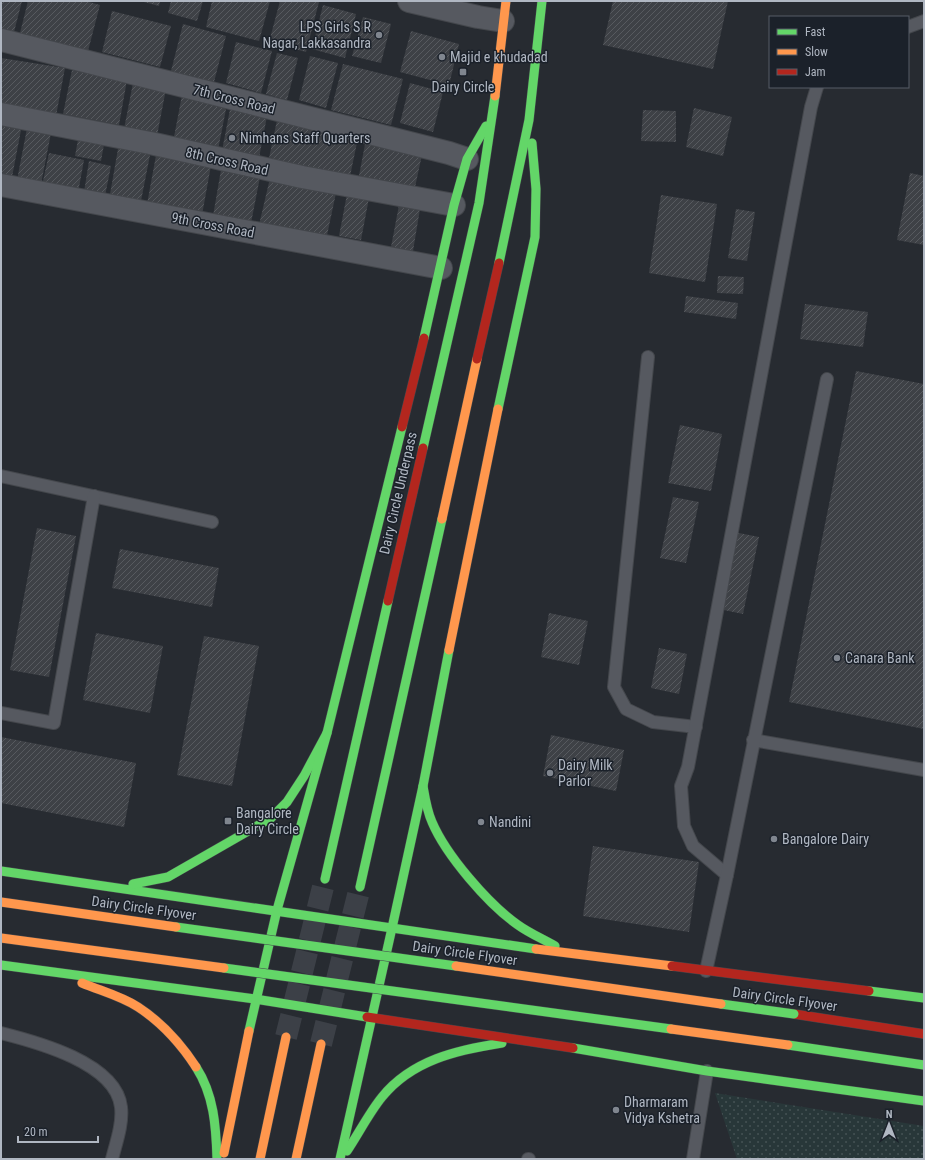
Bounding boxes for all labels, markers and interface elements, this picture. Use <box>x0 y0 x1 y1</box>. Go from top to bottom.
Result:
legend <box>769 16 909 88</box>
place label: LPS Girls S R Nagar, Lakkasandra <box>262 19 372 51</box>
text: Fast <box>805 25 826 39</box>
marker: LPS Girls S R Nagar, Lakkasandra <box>374 30 384 40</box>
text: Slow <box>805 45 828 59</box>
place label: Majid e khudadad <box>450 49 548 65</box>
marker: Majid e khudadad <box>437 52 447 62</box>
text: Jam <box>805 65 826 79</box>
marker: Dairy Circle <box>458 67 468 77</box>
place label: Dairy Circle <box>432 79 495 95</box>
street label: 7th Cross Road <box>191 81 277 117</box>
place label: Nimhans Staff Quarters <box>240 130 370 146</box>
marker: Nimhans Staff Quarters <box>227 133 237 143</box>
street label: 8th Cross Road <box>184 144 270 178</box>
street label: 9th Cross Road <box>170 209 256 241</box>
street label: Dairy Circle Underpass <box>376 430 420 556</box>
place label: Canara Bank <box>845 650 915 666</box>
marker: Canara Bank <box>832 653 842 663</box>
place label: Dairy Milk Parlor <box>558 757 613 789</box>
marker: Dairy Milk Parlor <box>545 768 555 778</box>
place label: Bangalore Dairy Circle <box>236 805 299 837</box>
place label: Nandini <box>489 814 531 830</box>
marker: Bangalore Dairy Circle <box>223 816 233 826</box>
marker: Nandini <box>476 817 486 827</box>
place label: Bangalore Dairy <box>782 831 869 847</box>
marker: Bangalore Dairy <box>769 834 779 844</box>
street label: Dairy Circle Flyover <box>91 893 197 923</box>
street label: Dairy Circle Flyover <box>412 938 518 968</box>
street label: Dairy Circle Flyover <box>732 984 838 1014</box>
place label: Dharmaram Vidya Kshetra <box>624 1094 700 1126</box>
north arrow <box>869 1104 909 1144</box>
marker: Dharmaram Vidya Kshetra <box>611 1105 621 1115</box>
text: N <box>886 1108 893 1121</box>
scale bar <box>18 1118 98 1144</box>
text: 20 m <box>24 1125 48 1139</box>

